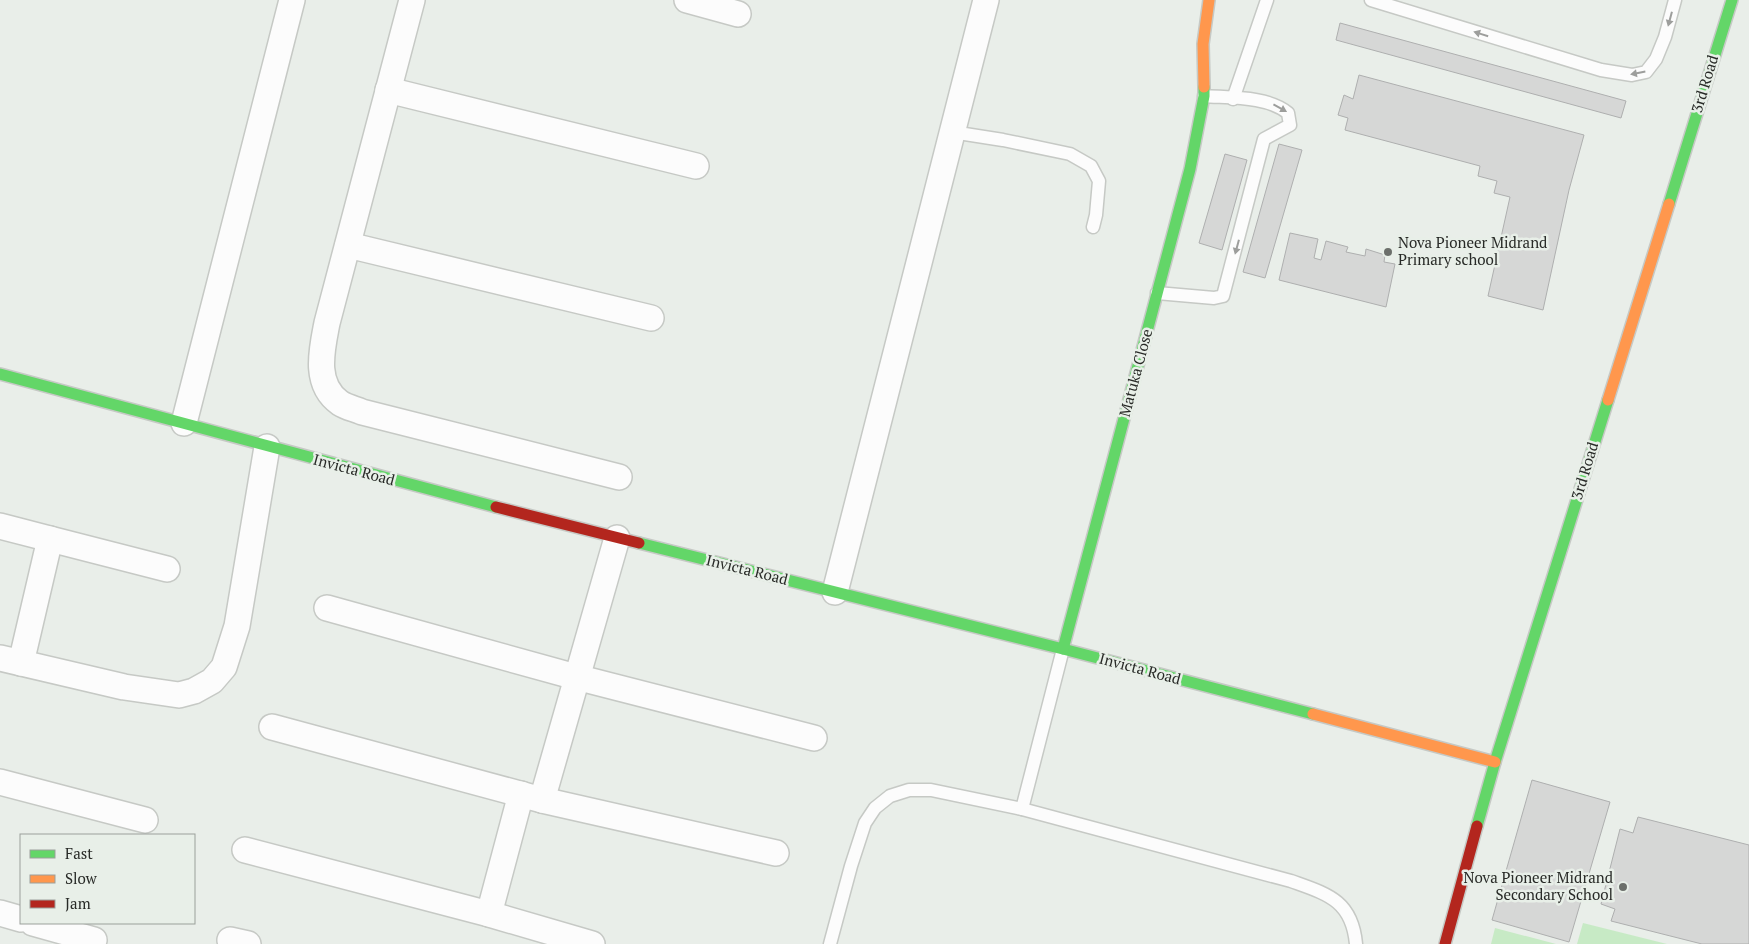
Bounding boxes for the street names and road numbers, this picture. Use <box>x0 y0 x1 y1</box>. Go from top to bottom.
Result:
street label: 3rd Road <box>1686 52 1722 115</box>
street label: Matuka Close <box>1114 327 1156 419</box>
street label: 3rd Road <box>1566 439 1602 502</box>
street label: Invicta Road <box>311 449 397 490</box>
street label: Invicta Road <box>704 549 790 589</box>
street label: Invicta Road <box>1097 648 1183 689</box>

